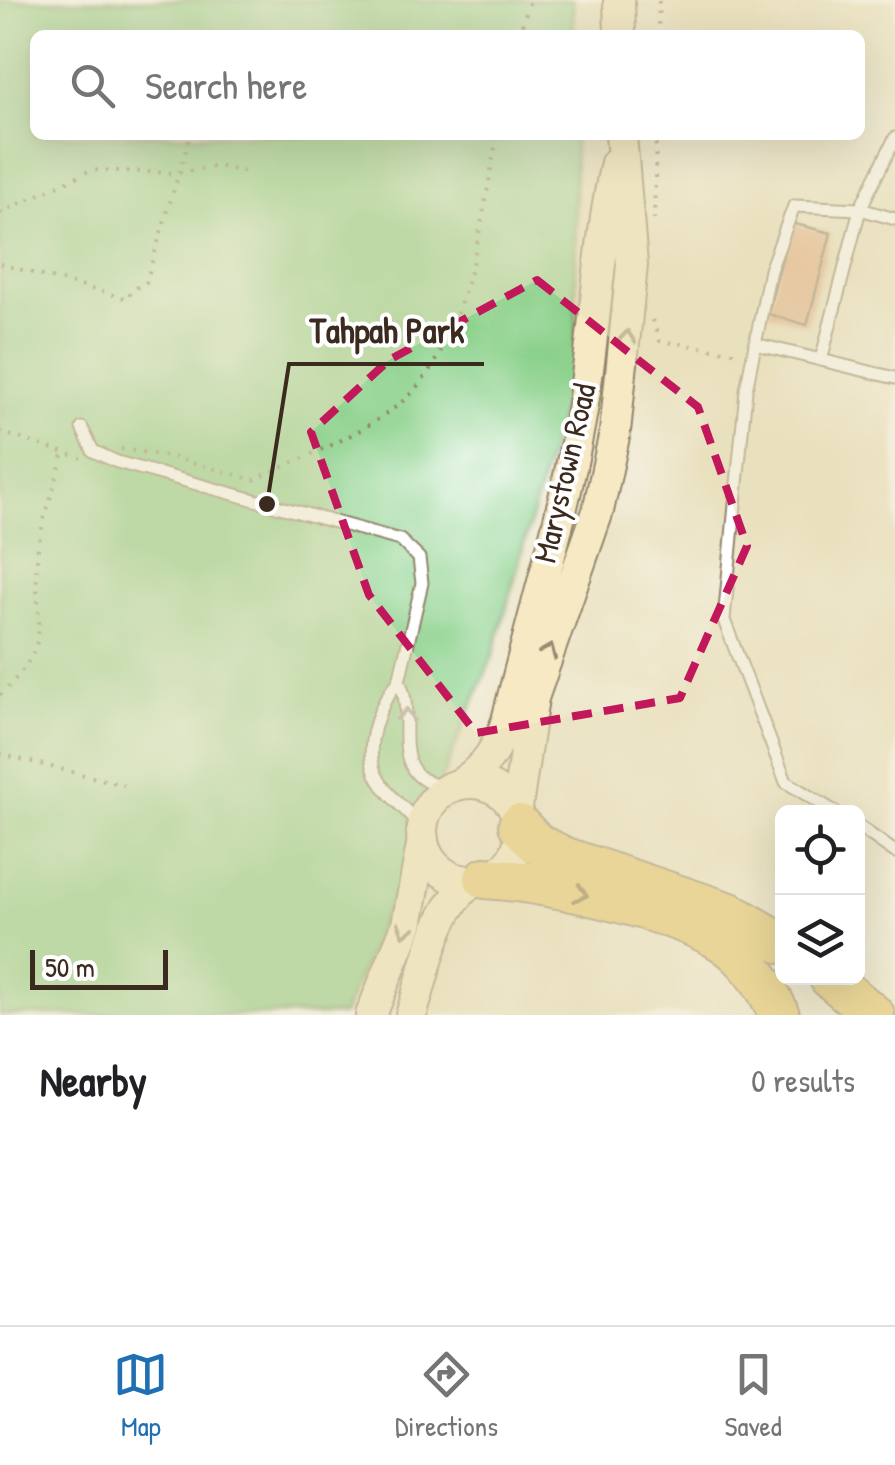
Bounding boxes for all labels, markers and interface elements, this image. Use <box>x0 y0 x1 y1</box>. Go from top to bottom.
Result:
search box <box>30 30 865 140</box>
icon: search <box>65 58 120 113</box>
text: Search here <box>145 59 307 111</box>
callout: Tahpah Park <box>289 299 484 364</box>
text: Tahpah Park <box>309 307 465 355</box>
one-way arrow <box>615 329 637 345</box>
street label: Marystown Road <box>522 379 606 567</box>
one-way arrow <box>537 643 557 661</box>
one-way arrow <box>395 707 416 723</box>
map controls <box>775 805 865 985</box>
button: locate <box>775 805 865 895</box>
one-way arrow <box>572 882 589 903</box>
button: layers <box>775 895 865 985</box>
one-way arrow <box>396 921 416 938</box>
scale bar <box>30 945 168 990</box>
text: 50 m <box>45 948 95 986</box>
text: Nearby <box>40 1052 147 1109</box>
text: 0 results <box>751 1059 855 1102</box>
tab: Map <box>113 1347 168 1445</box>
tab: Directions <box>395 1347 498 1445</box>
tab: Saved <box>725 1347 782 1445</box>

